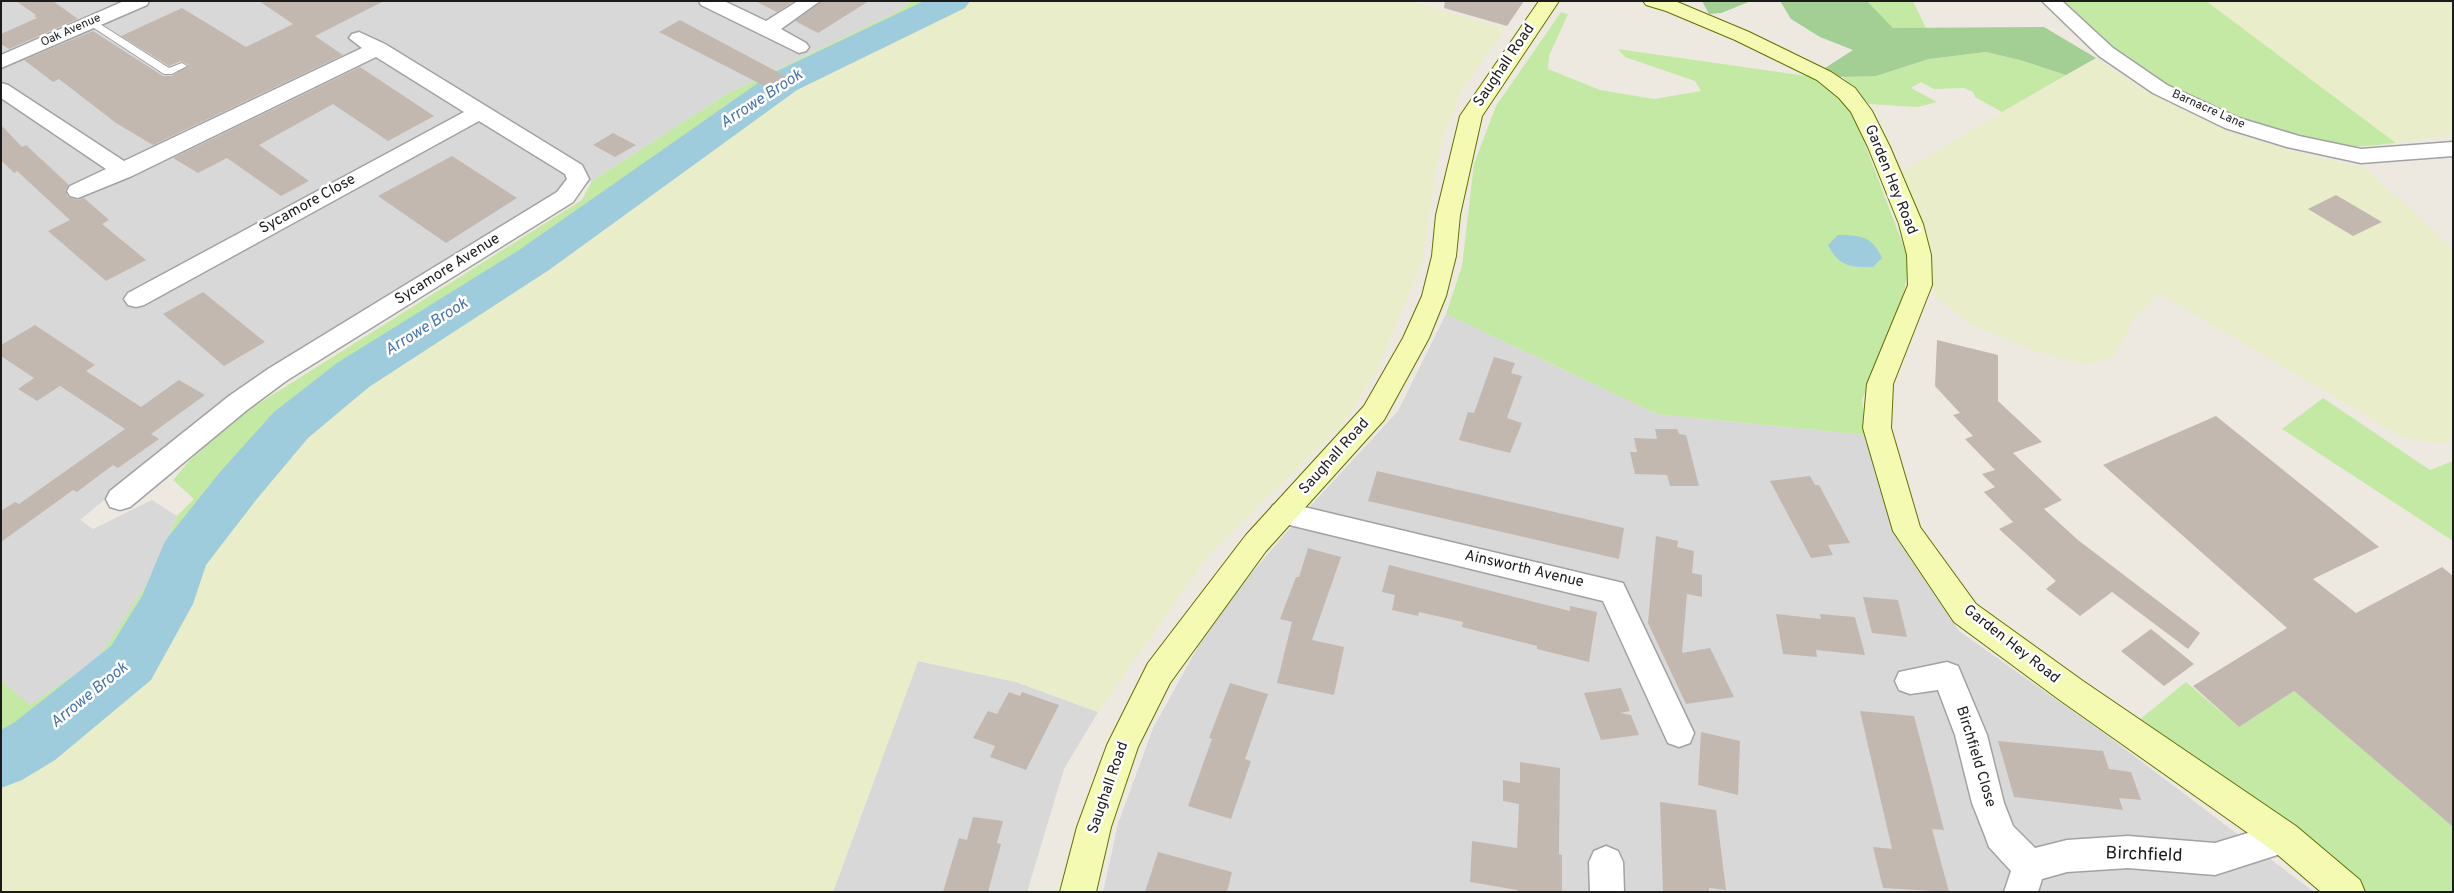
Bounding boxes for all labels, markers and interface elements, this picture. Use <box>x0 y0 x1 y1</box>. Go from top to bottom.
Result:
street label: Oak Avenue <box>39 11 103 51</box>
street label: Saughall Road <box>1471 21 1539 111</box>
water label: Arrowe Brook <box>717 66 807 134</box>
street label: Barnacre Lane <box>2169 87 2247 133</box>
street label: Garden Hey Road <box>1860 122 1920 238</box>
street label: Sycamore Close <box>257 171 359 239</box>
street label: Sycamore Avenue <box>392 230 504 310</box>
water label: Arrowe Brook <box>382 295 472 361</box>
street label: Saughall Road <box>1296 415 1374 499</box>
street label: Ainsworth Avenue <box>1463 548 1585 592</box>
street label: Garden Hey Road <box>1959 602 2063 688</box>
water label: Arrowe Brook <box>47 659 133 733</box>
street label: Birchfield Close <box>1951 704 1999 810</box>
street label: Saughall Road <box>1085 740 1133 836</box>
street label: Birchfield <box>2105 844 2183 868</box>

